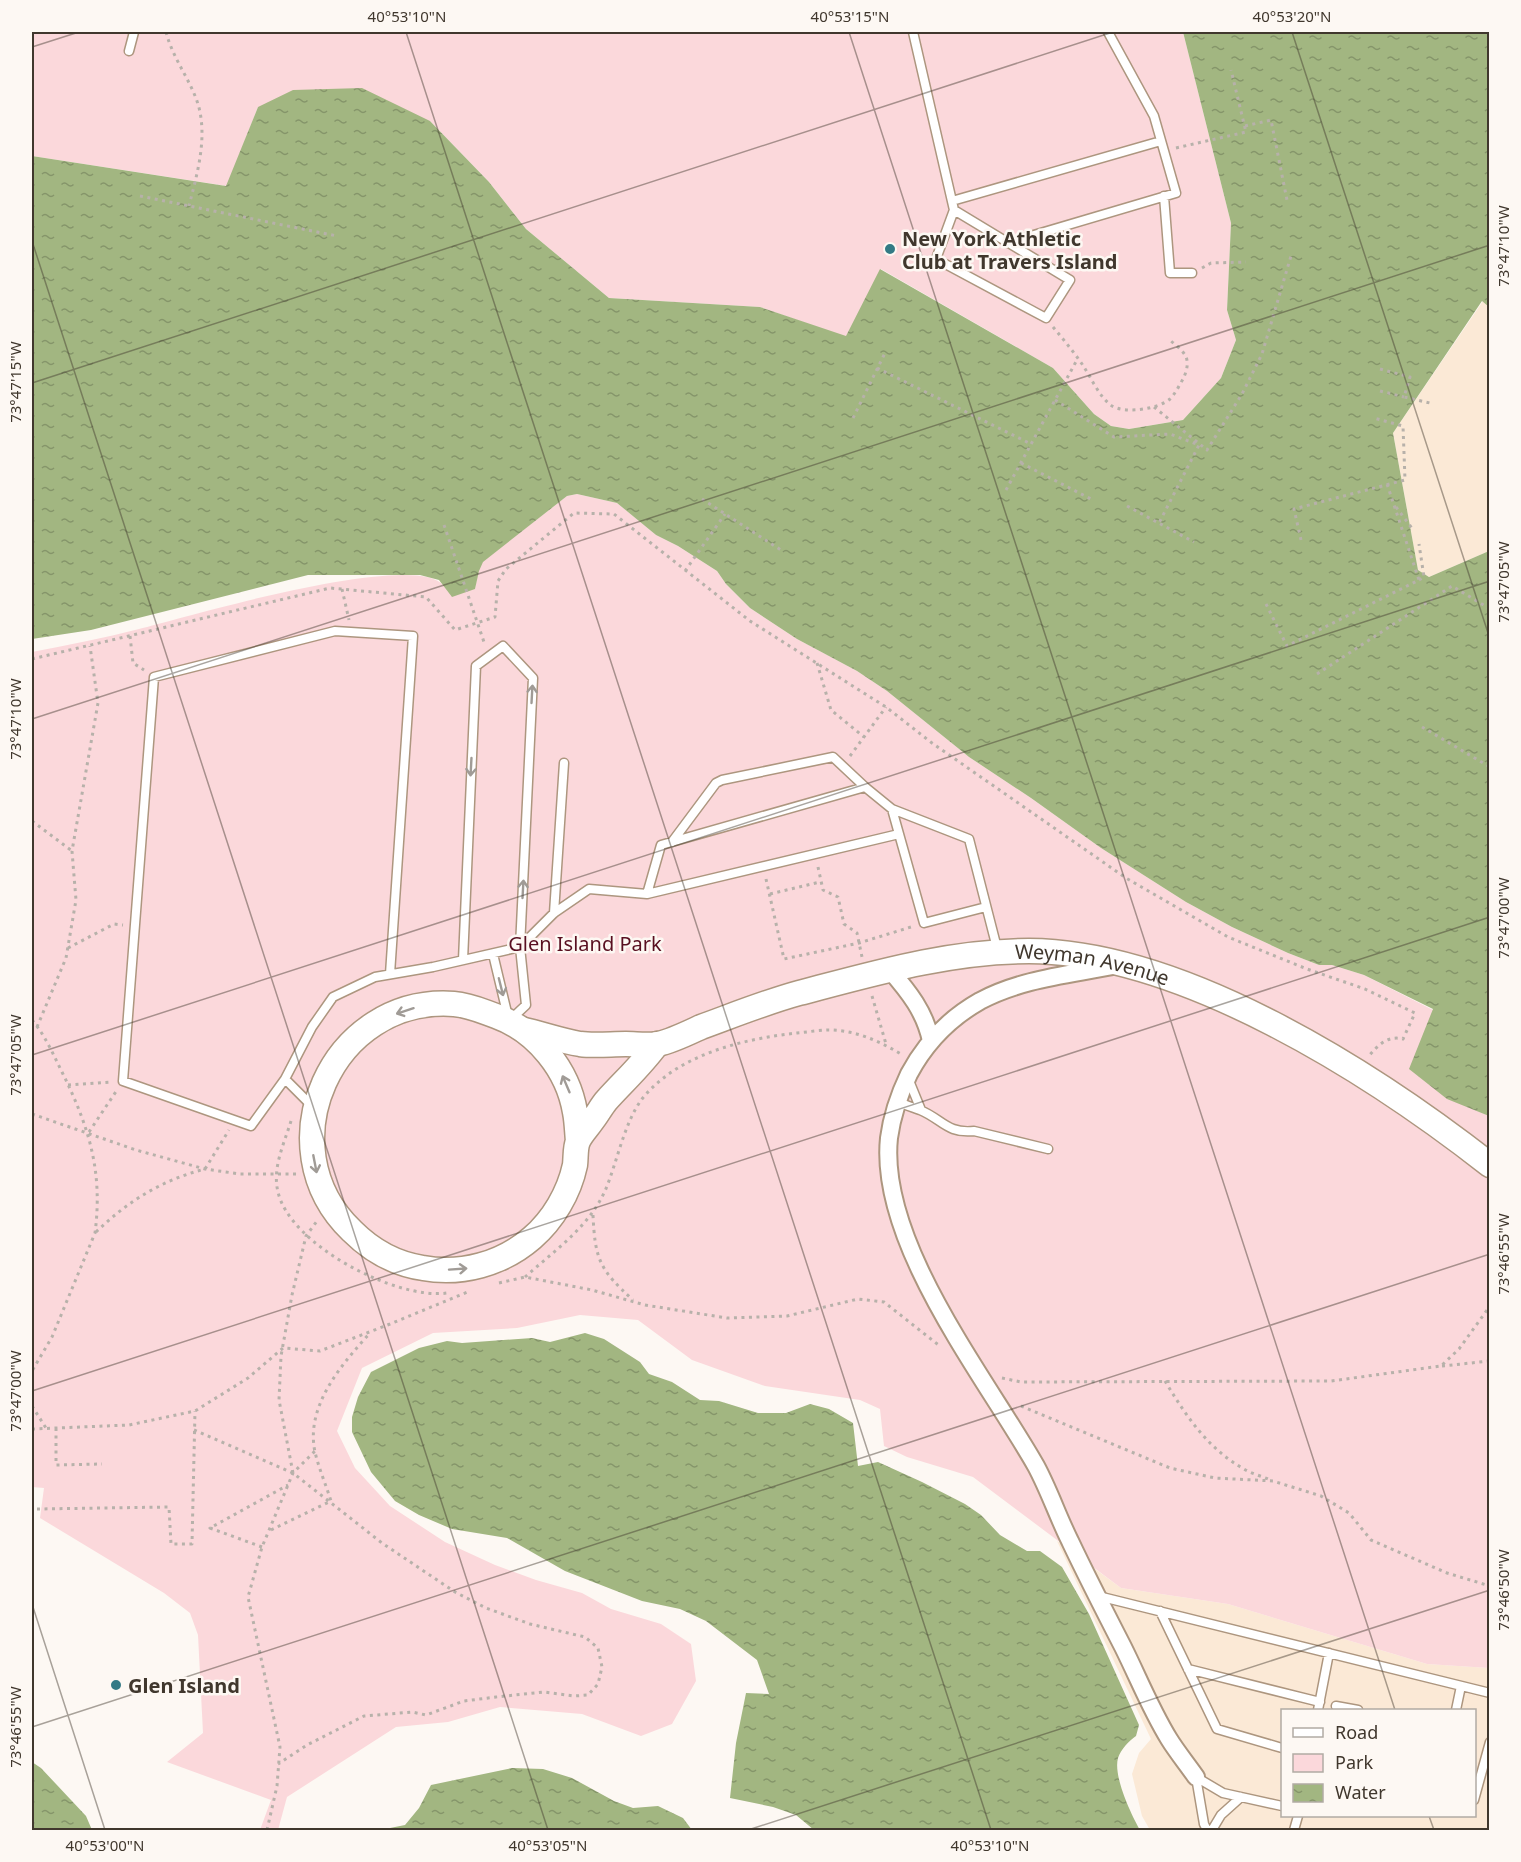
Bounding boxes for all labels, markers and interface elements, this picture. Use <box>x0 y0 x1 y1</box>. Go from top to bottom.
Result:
text: 40°53'10"N <box>368 6 446 26</box>
text: 40°53'15"N <box>811 6 889 26</box>
text: 40°53'20"N <box>1253 6 1331 26</box>
text: 73°47'10"W <box>1493 205 1513 287</box>
place label: New York Athletic Club at Travers Island <box>902 225 1118 275</box>
marker: New York Athletic Club at Travers Island <box>883 242 897 256</box>
text: 73°47'15"W <box>5 341 25 423</box>
text: 73°47'05"W <box>1493 541 1513 623</box>
text: 73°47'10"W <box>5 678 25 760</box>
one-way arrow <box>527 685 538 705</box>
one-way arrow <box>466 756 477 776</box>
text: 73°47'00"W <box>1493 877 1513 959</box>
one-way arrow <box>517 879 528 899</box>
park label: Glen Island Park <box>508 930 662 957</box>
street label: Weyman Avenue <box>1015 937 1173 991</box>
one-way arrow <box>495 977 507 996</box>
one-way arrow <box>396 1006 415 1017</box>
text: 73°47'05"W <box>5 1014 25 1096</box>
one-way arrow <box>560 1076 571 1094</box>
one-way arrow <box>310 1153 321 1173</box>
text: 73°46'55"W <box>1493 1213 1513 1295</box>
one-way arrow <box>447 1263 467 1274</box>
text: 73°47'00"W <box>5 1350 25 1432</box>
text: 73°46'50"W <box>1493 1549 1513 1631</box>
place label: Glen Island <box>128 1672 240 1699</box>
marker: Glen Island <box>109 1678 123 1692</box>
text: 73°46'55"W <box>5 1686 25 1768</box>
legend <box>1281 1709 1476 1817</box>
text: Road <box>1335 1720 1378 1744</box>
text: Park <box>1335 1750 1373 1774</box>
text: Water <box>1335 1780 1386 1804</box>
text: 40°53'00"N <box>66 1835 144 1855</box>
text: 40°53'05"N <box>509 1835 587 1855</box>
text: 40°53'10"N <box>951 1835 1029 1855</box>

